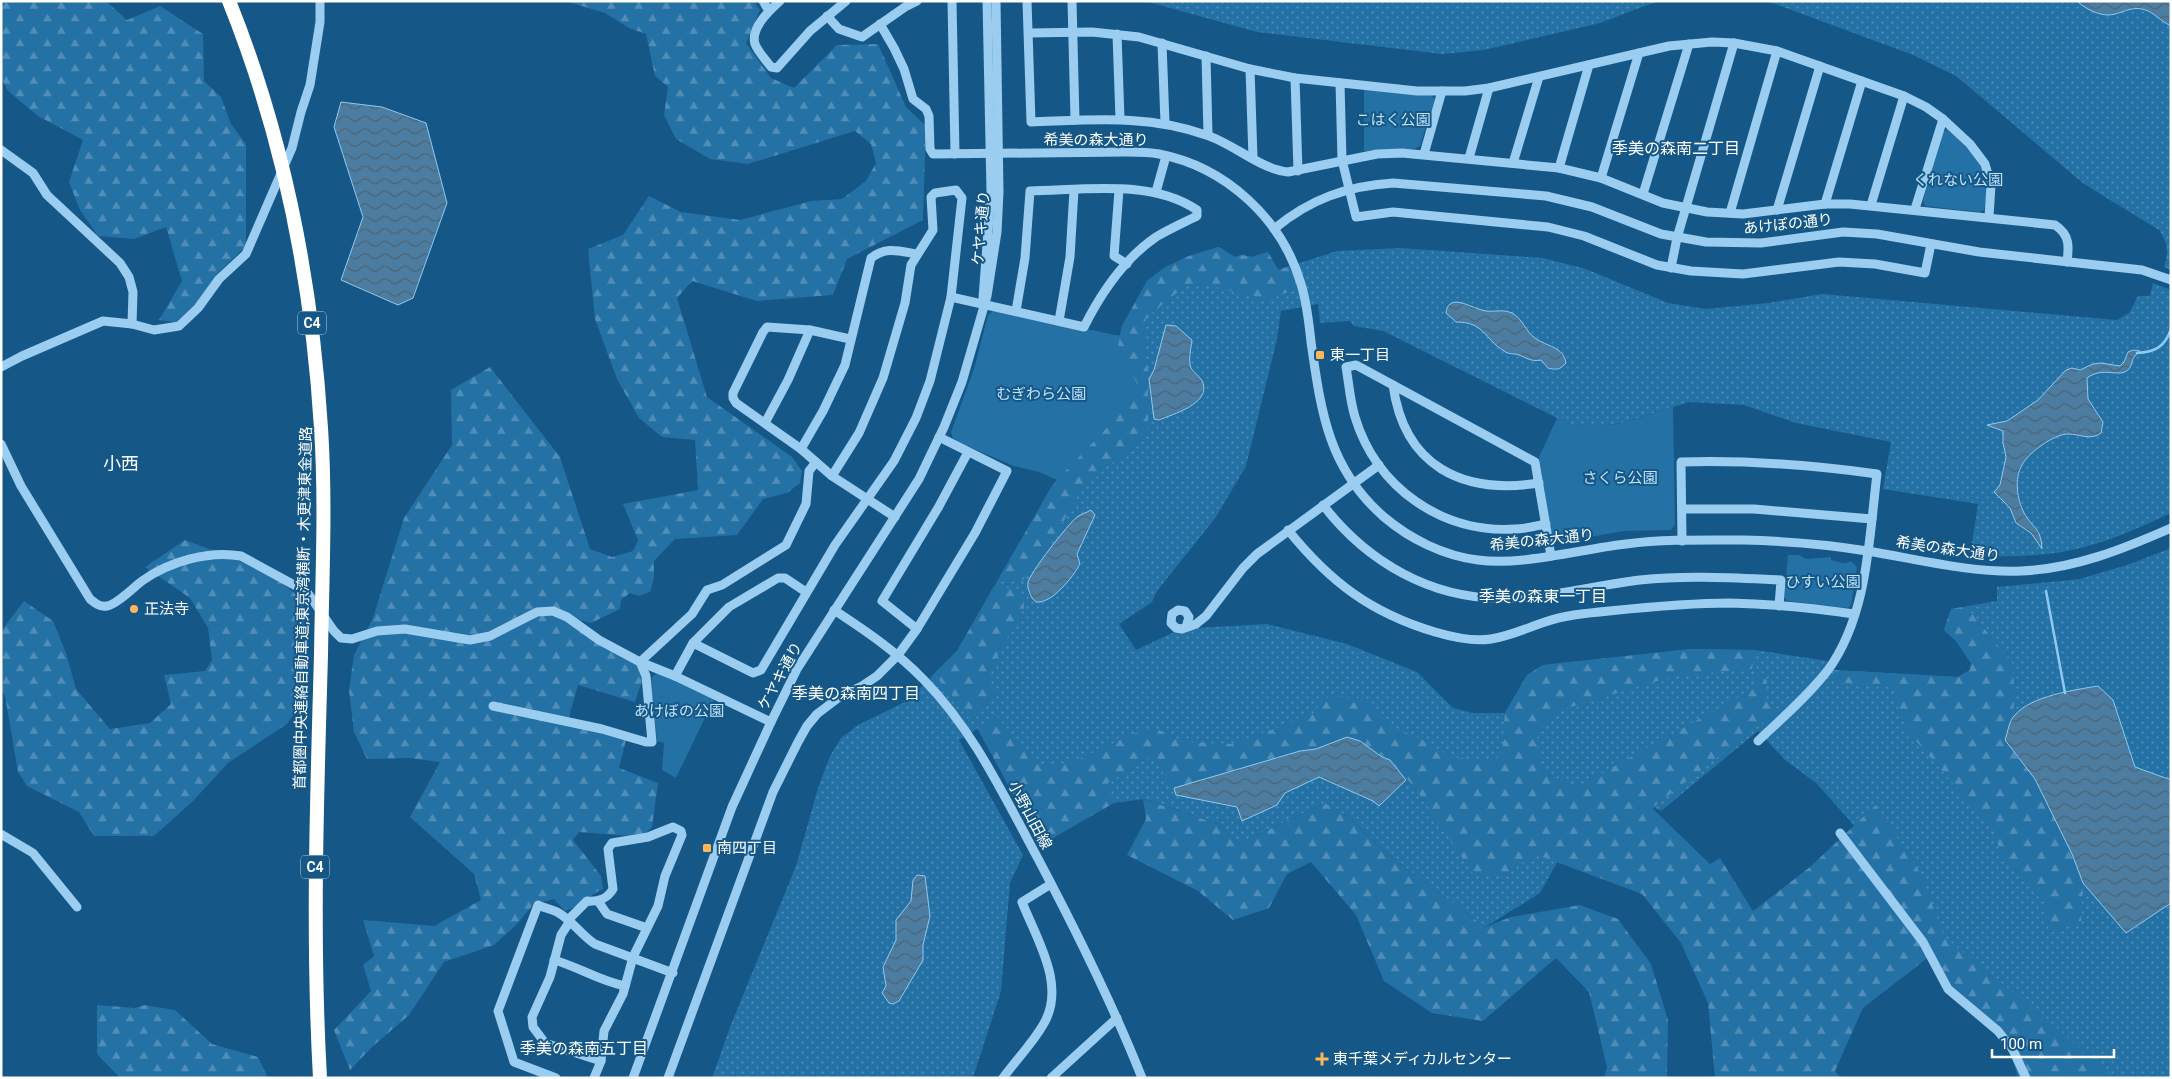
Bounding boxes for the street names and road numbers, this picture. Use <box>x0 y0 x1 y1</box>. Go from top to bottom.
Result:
street label: 希美の森大通り <box>1043 131 1149 149</box>
street label: ケヤキ通り <box>969 190 993 266</box>
street label: あけぼの通り <box>1742 210 1834 238</box>
road number: C4 <box>298 312 326 334</box>
street label: 首都圏中央連絡自動車道;東京湾横断・木更津東金道路 <box>291 426 315 790</box>
street label: 希美の森大通り <box>1489 526 1595 554</box>
street label: 希美の森大通り <box>1895 533 2001 565</box>
street label: ケヤキ通り <box>754 639 806 713</box>
street label: 小野山田線 <box>1004 778 1056 852</box>
road number: C4 <box>301 856 329 879</box>

